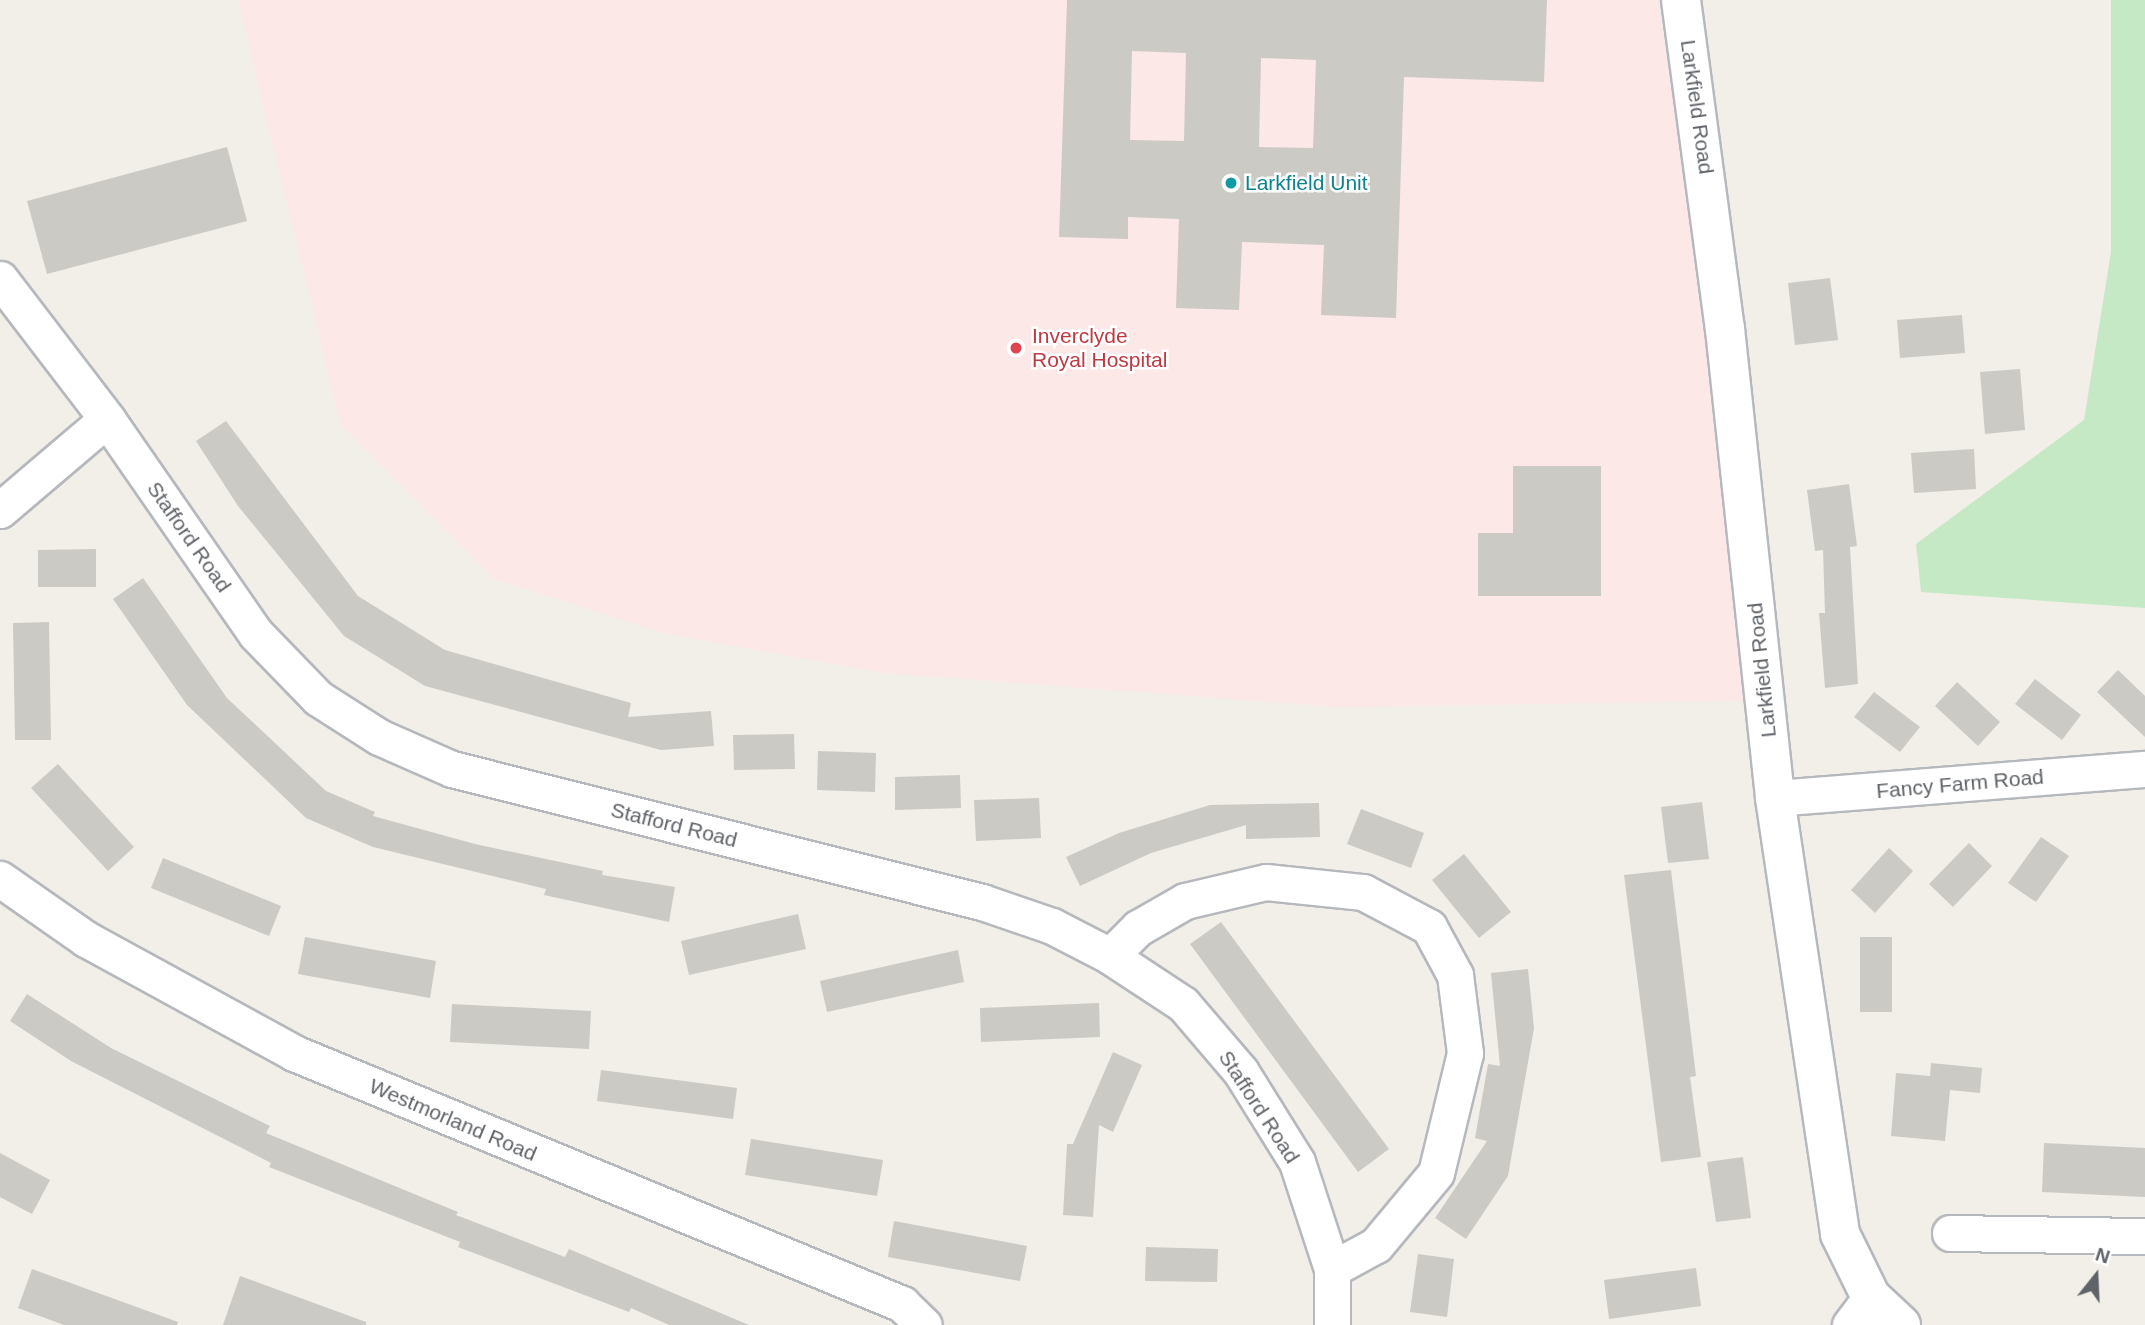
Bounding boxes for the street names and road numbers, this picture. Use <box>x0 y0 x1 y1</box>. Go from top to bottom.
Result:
street label: Larkfield Road <box>1675 38 1719 176</box>
street label: Stafford Road <box>142 477 236 597</box>
street label: Larkfield Road <box>1742 601 1782 739</box>
street label: Fancy Farm Road <box>1875 764 2045 804</box>
street label: Stafford Road <box>608 797 740 853</box>
street label: Stafford Road <box>1213 1046 1305 1168</box>
street label: Westmorland Road <box>366 1073 540 1167</box>

